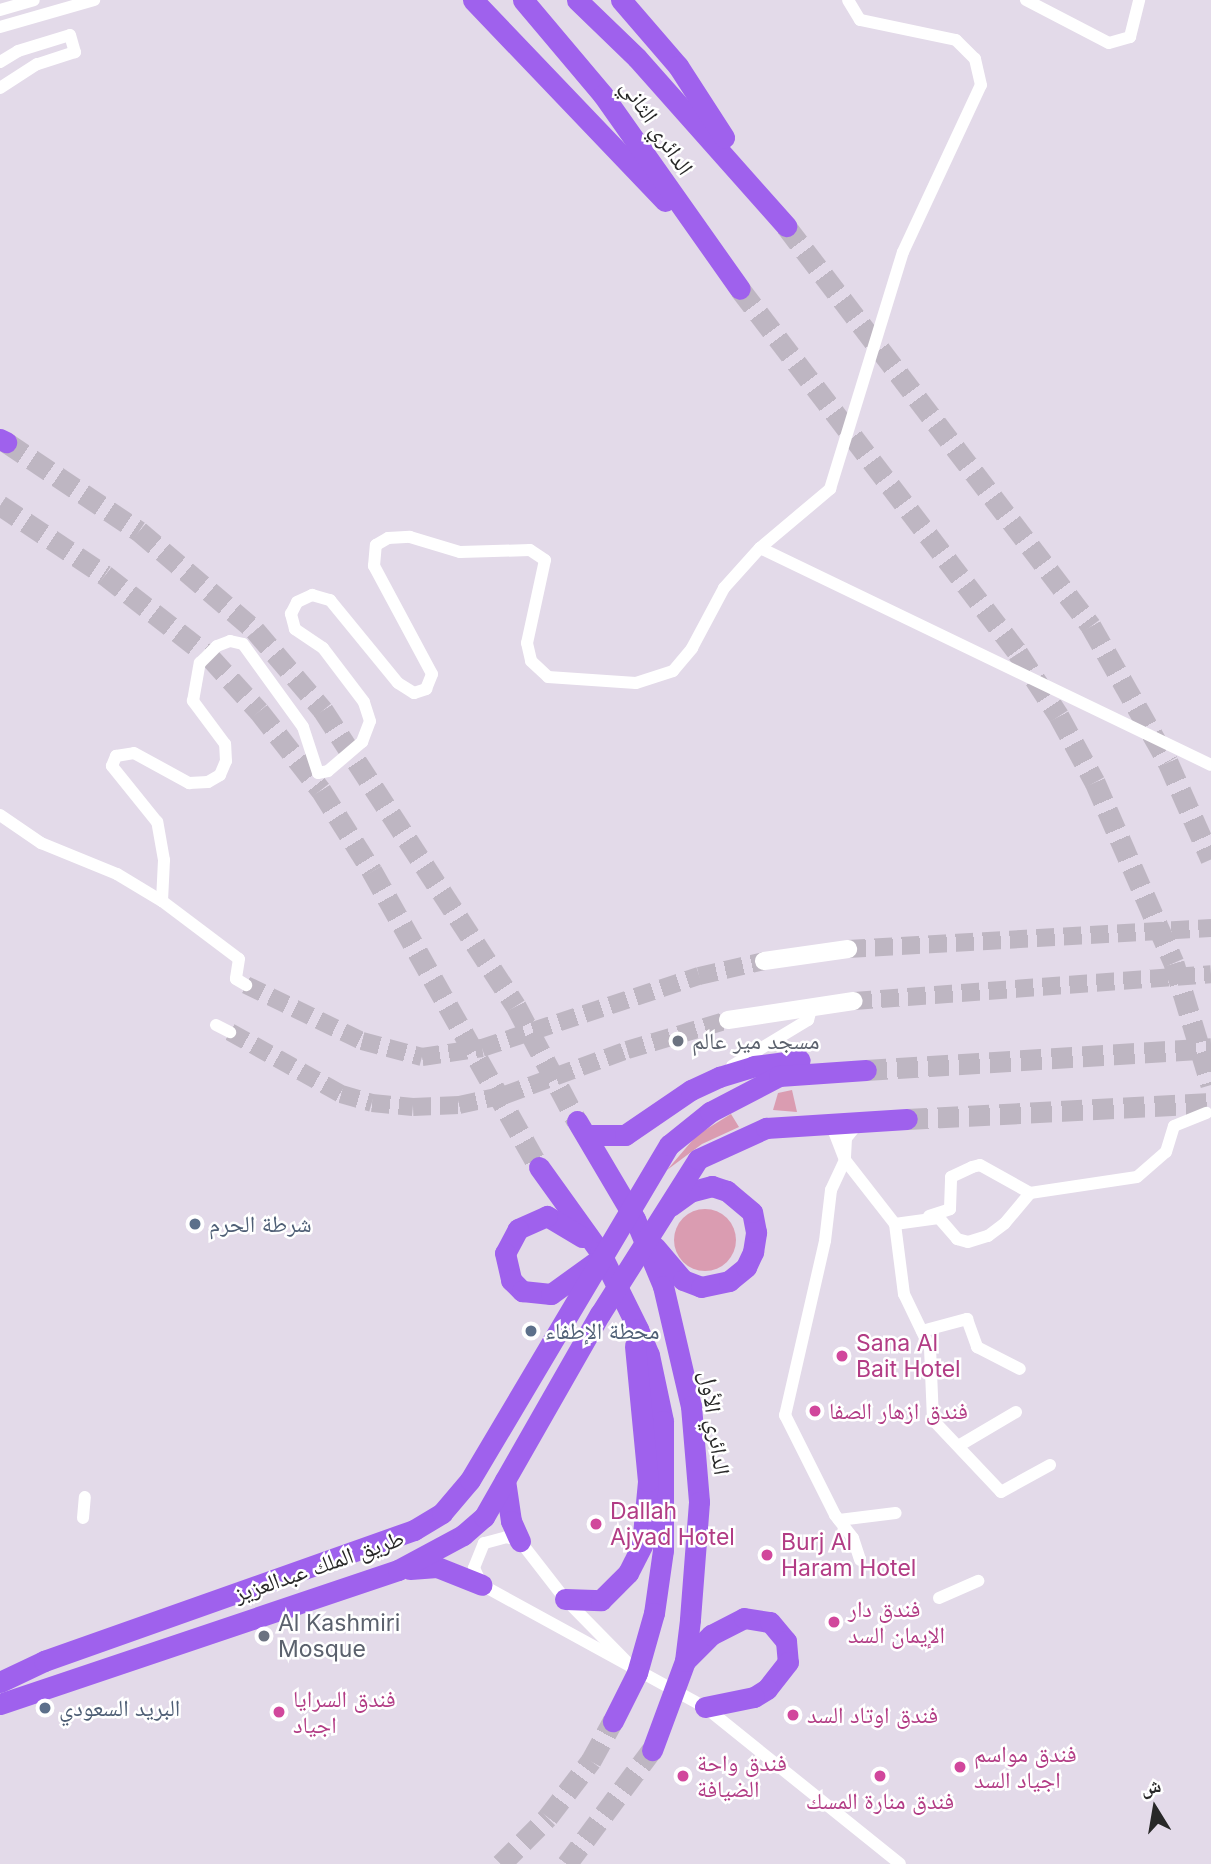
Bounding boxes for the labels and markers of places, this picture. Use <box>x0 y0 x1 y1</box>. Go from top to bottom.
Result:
place label: مسجد مير عالم <box>692 1027 819 1055</box>
marker: مسجد مير عالم <box>670 1033 686 1049</box>
place label: شرطة الحرم <box>209 1210 312 1238</box>
marker: شرطة الحرم <box>187 1216 203 1232</box>
place label: محطة الإطفاء <box>545 1317 659 1345</box>
marker: محطة الإطفاء <box>523 1323 539 1339</box>
place label: Sana Al Bait Hotel <box>856 1329 961 1383</box>
marker: Sana Al Bait Hotel <box>834 1348 850 1364</box>
place label: فندق ازهار الصفا <box>829 1397 968 1425</box>
marker: فندق ازهار الصفا <box>807 1403 823 1419</box>
place label: Dallah Ajyad Hotel <box>610 1497 735 1551</box>
marker: Dallah Ajyad Hotel <box>588 1516 604 1532</box>
place label: Burj Al Haram Hotel <box>781 1528 916 1582</box>
marker: Burj Al Haram Hotel <box>759 1547 775 1563</box>
place label: فندق دار الإيمان السد <box>848 1595 945 1649</box>
place label: Al Kashmiri Mosque <box>278 1609 400 1663</box>
marker: فندق دار الإيمان السد <box>826 1614 842 1630</box>
marker: Al Kashmiri Mosque <box>256 1628 272 1644</box>
place label: فندق السرايا اجياد <box>293 1685 396 1739</box>
place label: البريد السعودي <box>59 1694 180 1722</box>
marker: البريد السعودي <box>37 1700 53 1716</box>
place label: فندق اوتاد السد <box>807 1701 938 1729</box>
marker: فندق السرايا اجياد <box>271 1704 287 1720</box>
marker: فندق اوتاد السد <box>785 1707 801 1723</box>
place label: فندق مواسم اجياد السد <box>974 1740 1077 1794</box>
place label: فندق واحة الضيافة <box>697 1749 787 1803</box>
marker: فندق مواسم اجياد السد <box>952 1759 968 1775</box>
marker: فندق واحة الضيافة <box>675 1768 691 1784</box>
marker: فندق منارة المسك <box>872 1768 888 1784</box>
place label: فندق منارة المسك <box>806 1787 954 1815</box>

